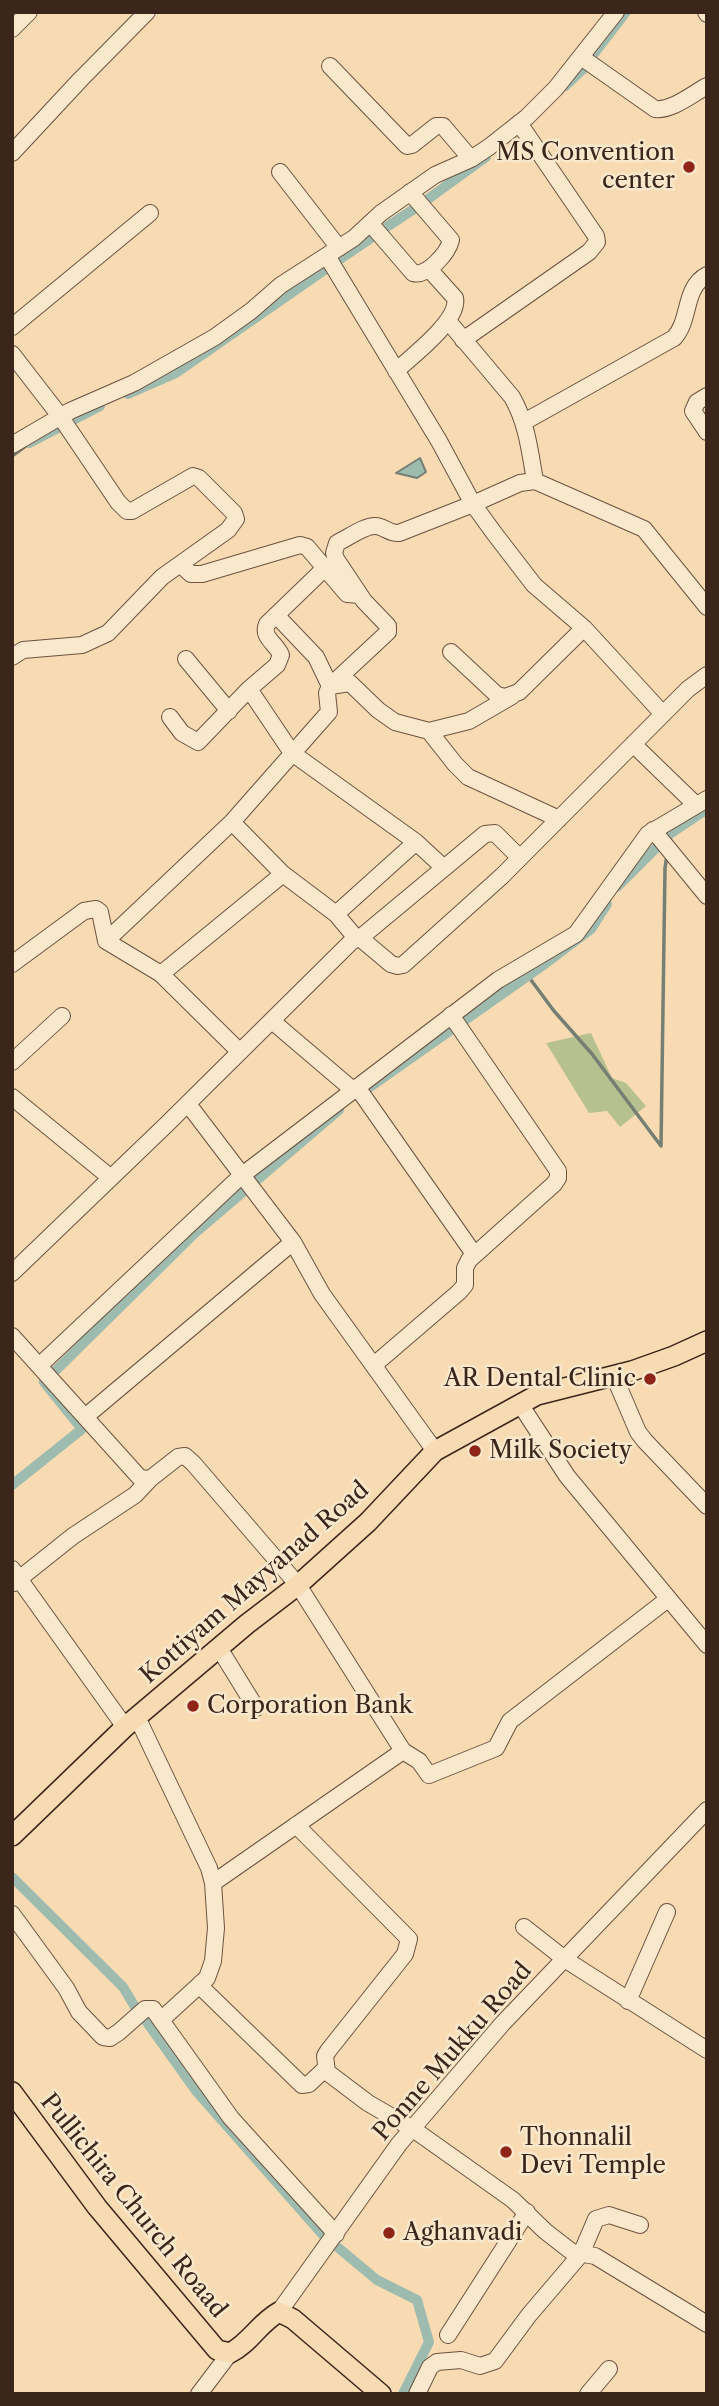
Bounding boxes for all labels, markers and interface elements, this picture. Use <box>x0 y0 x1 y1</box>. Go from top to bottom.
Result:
place label: MS Convention center <box>496 139 675 195</box>
marker: MS Convention center <box>681 159 697 175</box>
place label: AR Dental Clinic <box>444 1365 636 1393</box>
marker: AR Dental Clinic <box>642 1371 658 1387</box>
place label: Milk Society <box>489 1437 632 1465</box>
marker: Milk Society <box>467 1443 483 1459</box>
street label: Kottiyam Mayyanad Road <box>135 1476 375 1690</box>
place label: Corporation Bank <box>207 1692 413 1720</box>
marker: Corporation Bank <box>185 1698 201 1714</box>
street label: Ponne Mukku Road <box>368 1957 538 2147</box>
street label: Pullichira Church Roaad <box>34 2088 232 2324</box>
place label: Thonnalil Devi Temple <box>520 2124 666 2180</box>
marker: Thonnalil Devi Temple <box>498 2144 514 2160</box>
place label: Aghanvadi <box>403 2219 522 2247</box>
marker: Aghanvadi <box>381 2225 397 2241</box>

